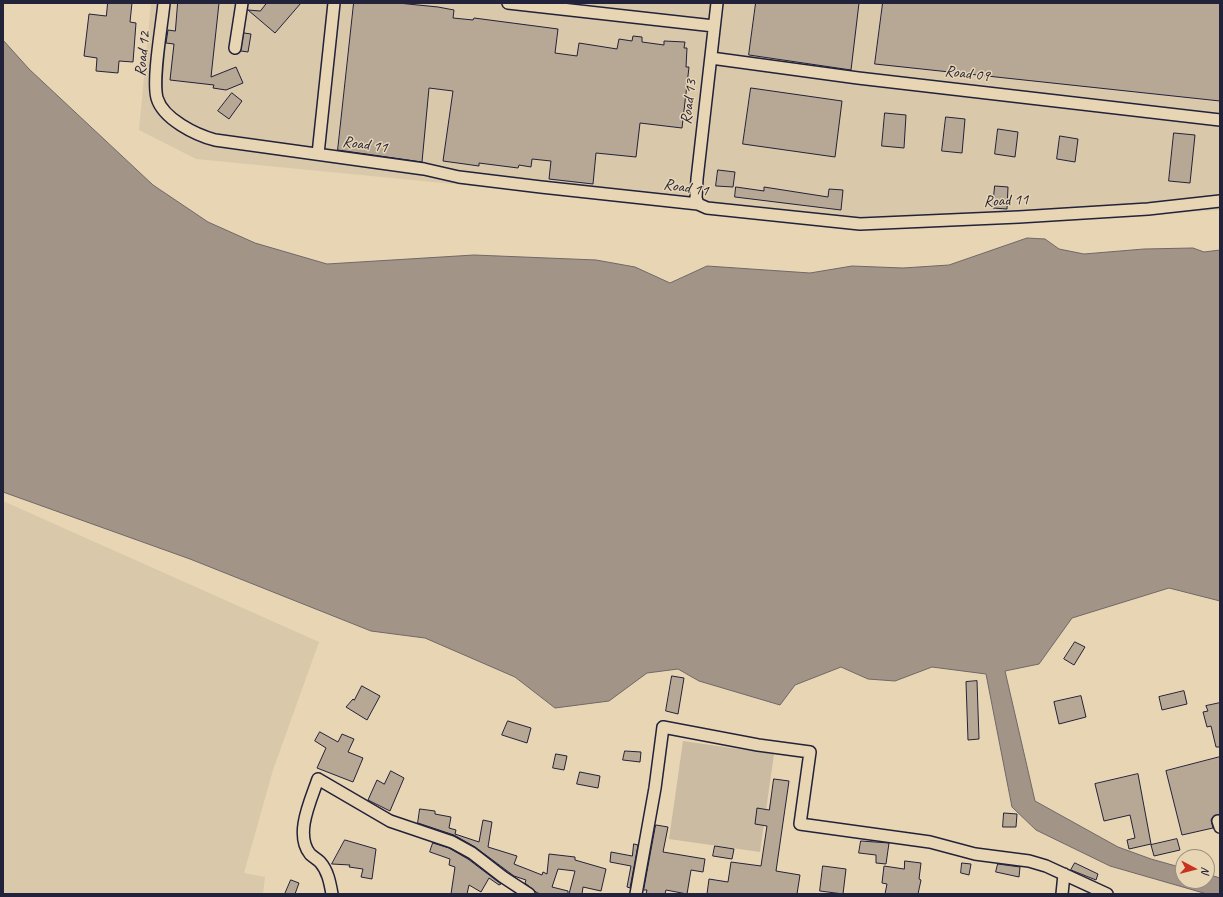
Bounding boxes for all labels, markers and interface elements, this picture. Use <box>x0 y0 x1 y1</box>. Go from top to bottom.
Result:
street label: Road 12 <box>131 31 155 77</box>
street label: Road 09 <box>943 62 991 86</box>
street label: Road 13 <box>677 78 701 126</box>
street label: Road 11 <box>341 132 389 158</box>
street label: Road 11 <box>662 175 710 201</box>
street label: Road 11 <box>983 190 1029 212</box>
north arrow <box>1175 849 1215 889</box>
text: N <box>1199 866 1213 875</box>

